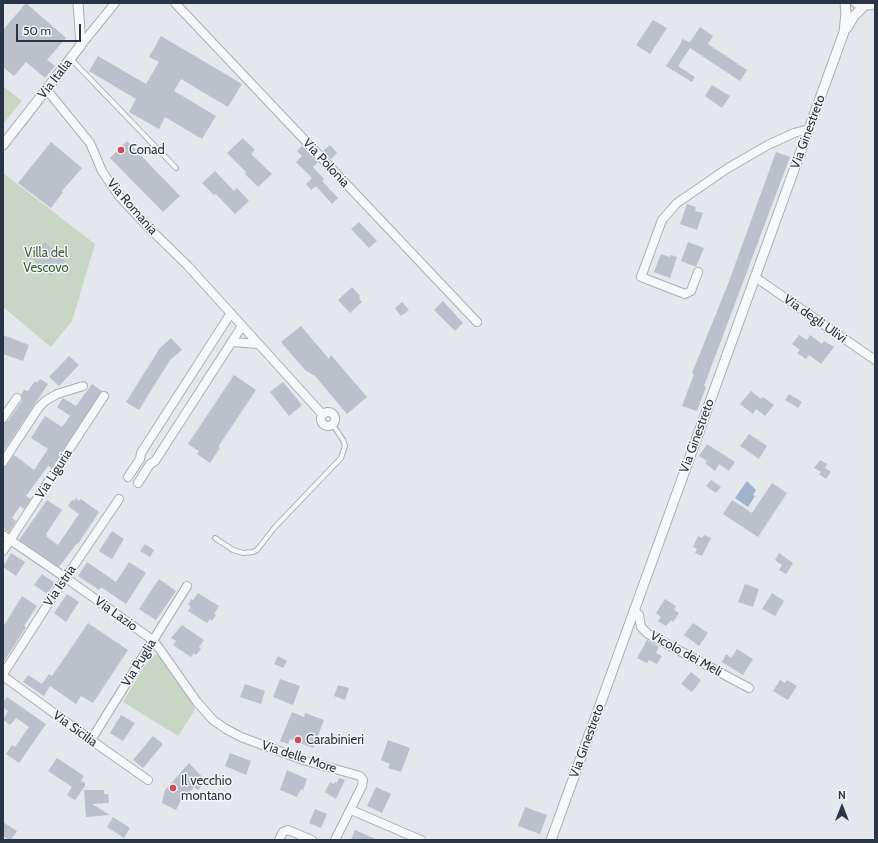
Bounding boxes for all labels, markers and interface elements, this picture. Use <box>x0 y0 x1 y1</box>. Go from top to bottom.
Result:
scale bar <box>18 16 83 42</box>
text: 50 m <box>23 23 51 38</box>
street label: Via Italia <box>35 56 75 102</box>
street label: Via Ginestreto <box>787 93 829 171</box>
street label: Via Polonia <box>299 135 353 191</box>
place label: Conad <box>129 142 165 158</box>
marker: Conad <box>116 145 126 155</box>
street label: Via Romania <box>103 176 161 238</box>
park label: Villa del Vescovo <box>23 245 69 276</box>
street label: Via degli Ulivi <box>780 291 850 347</box>
street label: Via Ginestreto <box>676 397 718 475</box>
street label: Via Liguria <box>32 446 76 502</box>
street label: Via Istria <box>41 562 79 610</box>
street label: Via Lazio <box>92 593 140 635</box>
street label: Vicolo dei Meli <box>647 628 725 680</box>
street label: Via Puglia <box>118 636 160 690</box>
street label: Via Ginestreto <box>566 702 608 780</box>
street label: Via Sicilia <box>50 708 100 750</box>
place label: Carabinieri <box>306 732 364 748</box>
marker: Carabinieri <box>293 735 303 745</box>
street label: Via delle More <box>259 738 339 776</box>
place label: Il vecchio montano <box>181 773 232 804</box>
marker: Il vecchio montano <box>168 783 178 793</box>
north arrow <box>822 787 862 827</box>
text: N <box>838 788 846 802</box>

